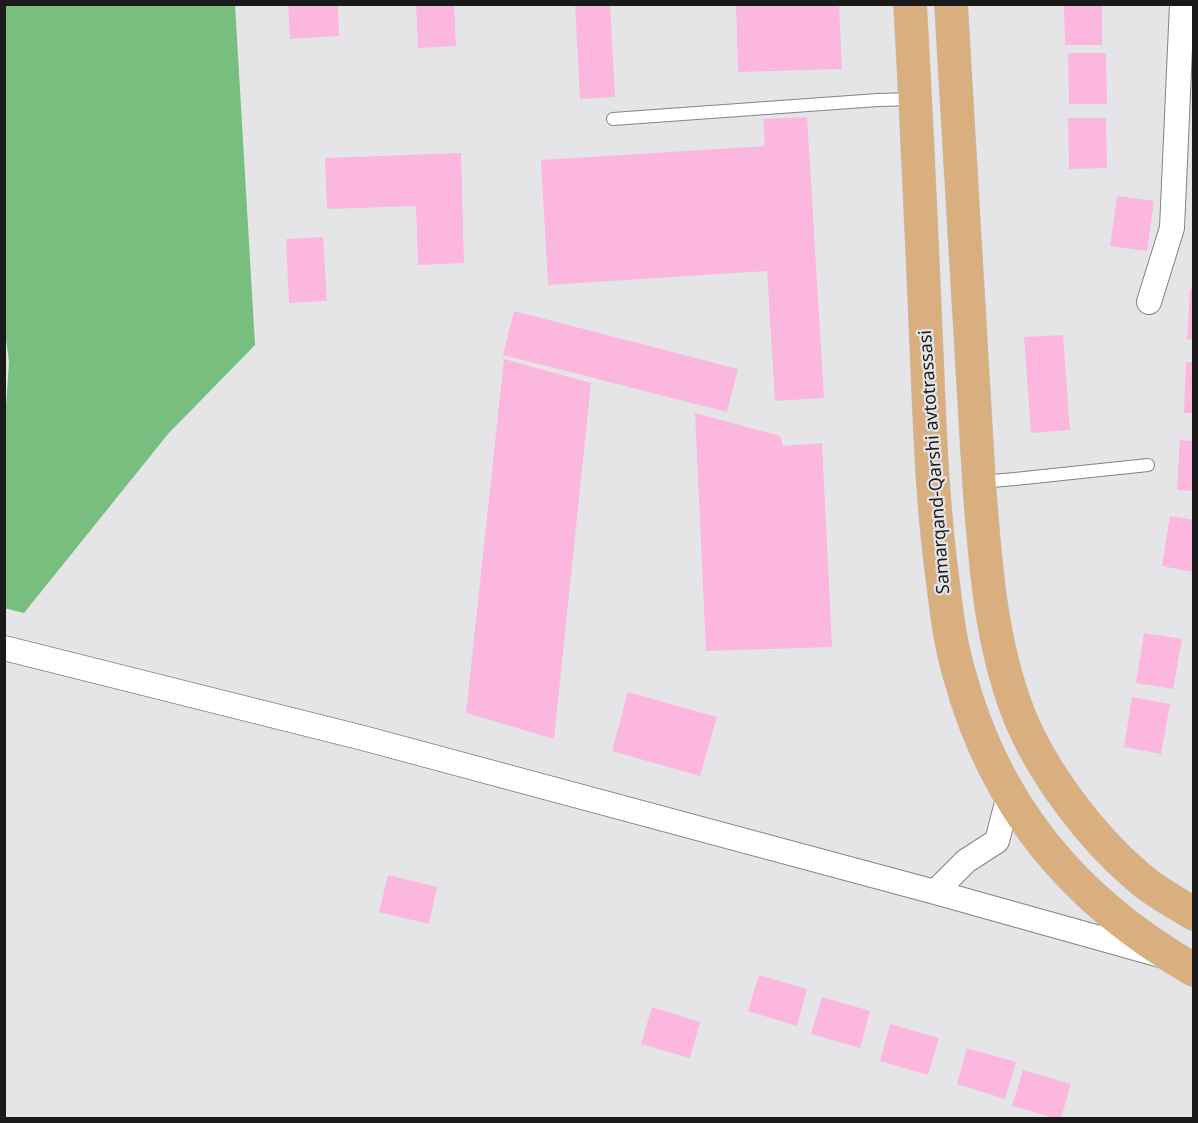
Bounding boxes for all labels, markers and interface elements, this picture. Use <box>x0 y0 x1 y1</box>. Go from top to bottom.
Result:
street label: Samarqand-Qarshi avtotrassasi <box>915 329 955 595</box>

